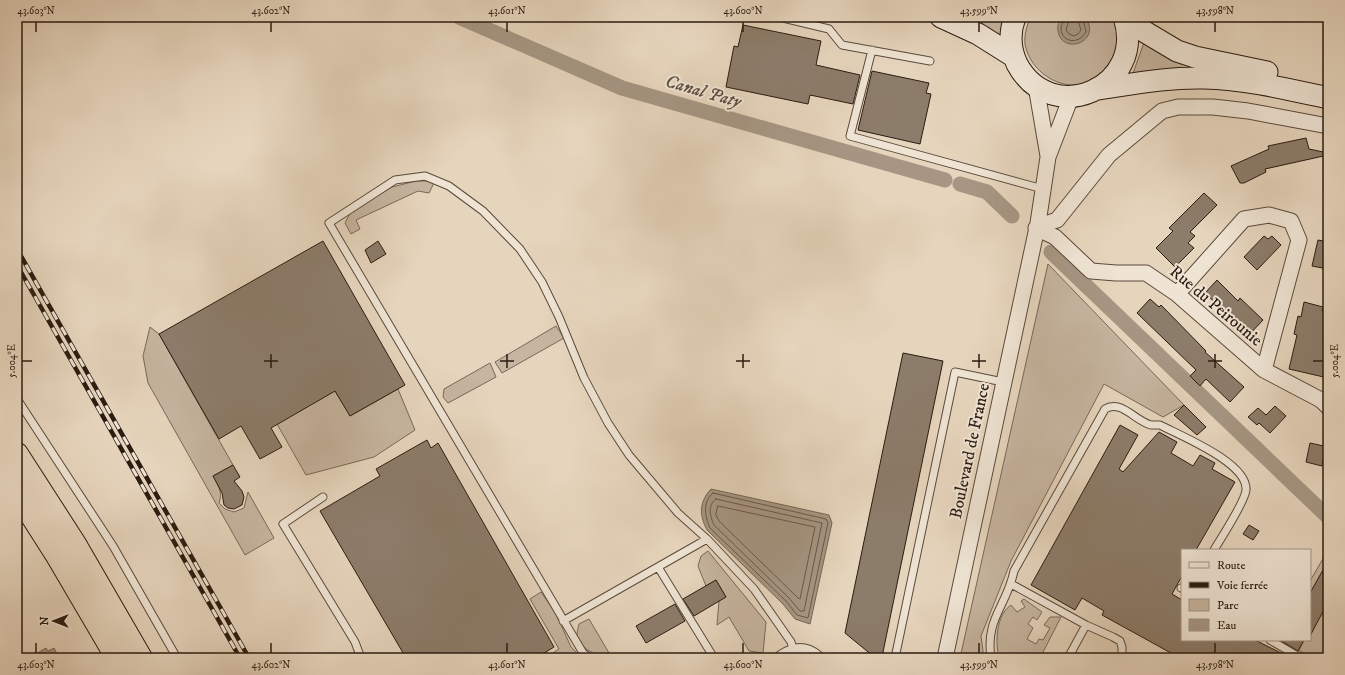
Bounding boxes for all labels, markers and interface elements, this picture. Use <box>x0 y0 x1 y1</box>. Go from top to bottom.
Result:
text: 43.603°N <box>17 5 55 17</box>
text: 43.602°N <box>252 5 290 17</box>
text: 43.601°N <box>488 5 526 17</box>
text: 43.600°N <box>723 5 763 17</box>
text: 43.599°N <box>960 5 998 17</box>
text: 43.598°N <box>1196 5 1234 17</box>
water label: Canal Paty <box>663 71 744 114</box>
street label: Rue du Peirounie <box>1165 261 1267 351</box>
text: 5.004°E <box>6 344 18 378</box>
text: 5.004°E <box>1329 344 1341 378</box>
street label: Boulevard de France <box>945 381 995 521</box>
legend <box>1181 549 1311 641</box>
text: Route <box>1217 558 1245 573</box>
text: Voie ferrée <box>1216 578 1268 593</box>
text: Parc <box>1217 598 1239 613</box>
north arrow <box>34 601 74 641</box>
text: N <box>38 616 52 626</box>
text: Eau <box>1217 618 1237 633</box>
text: 43.603°N <box>17 659 55 671</box>
text: 43.602°N <box>252 659 290 671</box>
text: 43.601°N <box>488 659 526 671</box>
text: 43.600°N <box>723 659 763 671</box>
text: 43.599°N <box>960 659 998 671</box>
text: 43.598°N <box>1196 659 1234 671</box>

